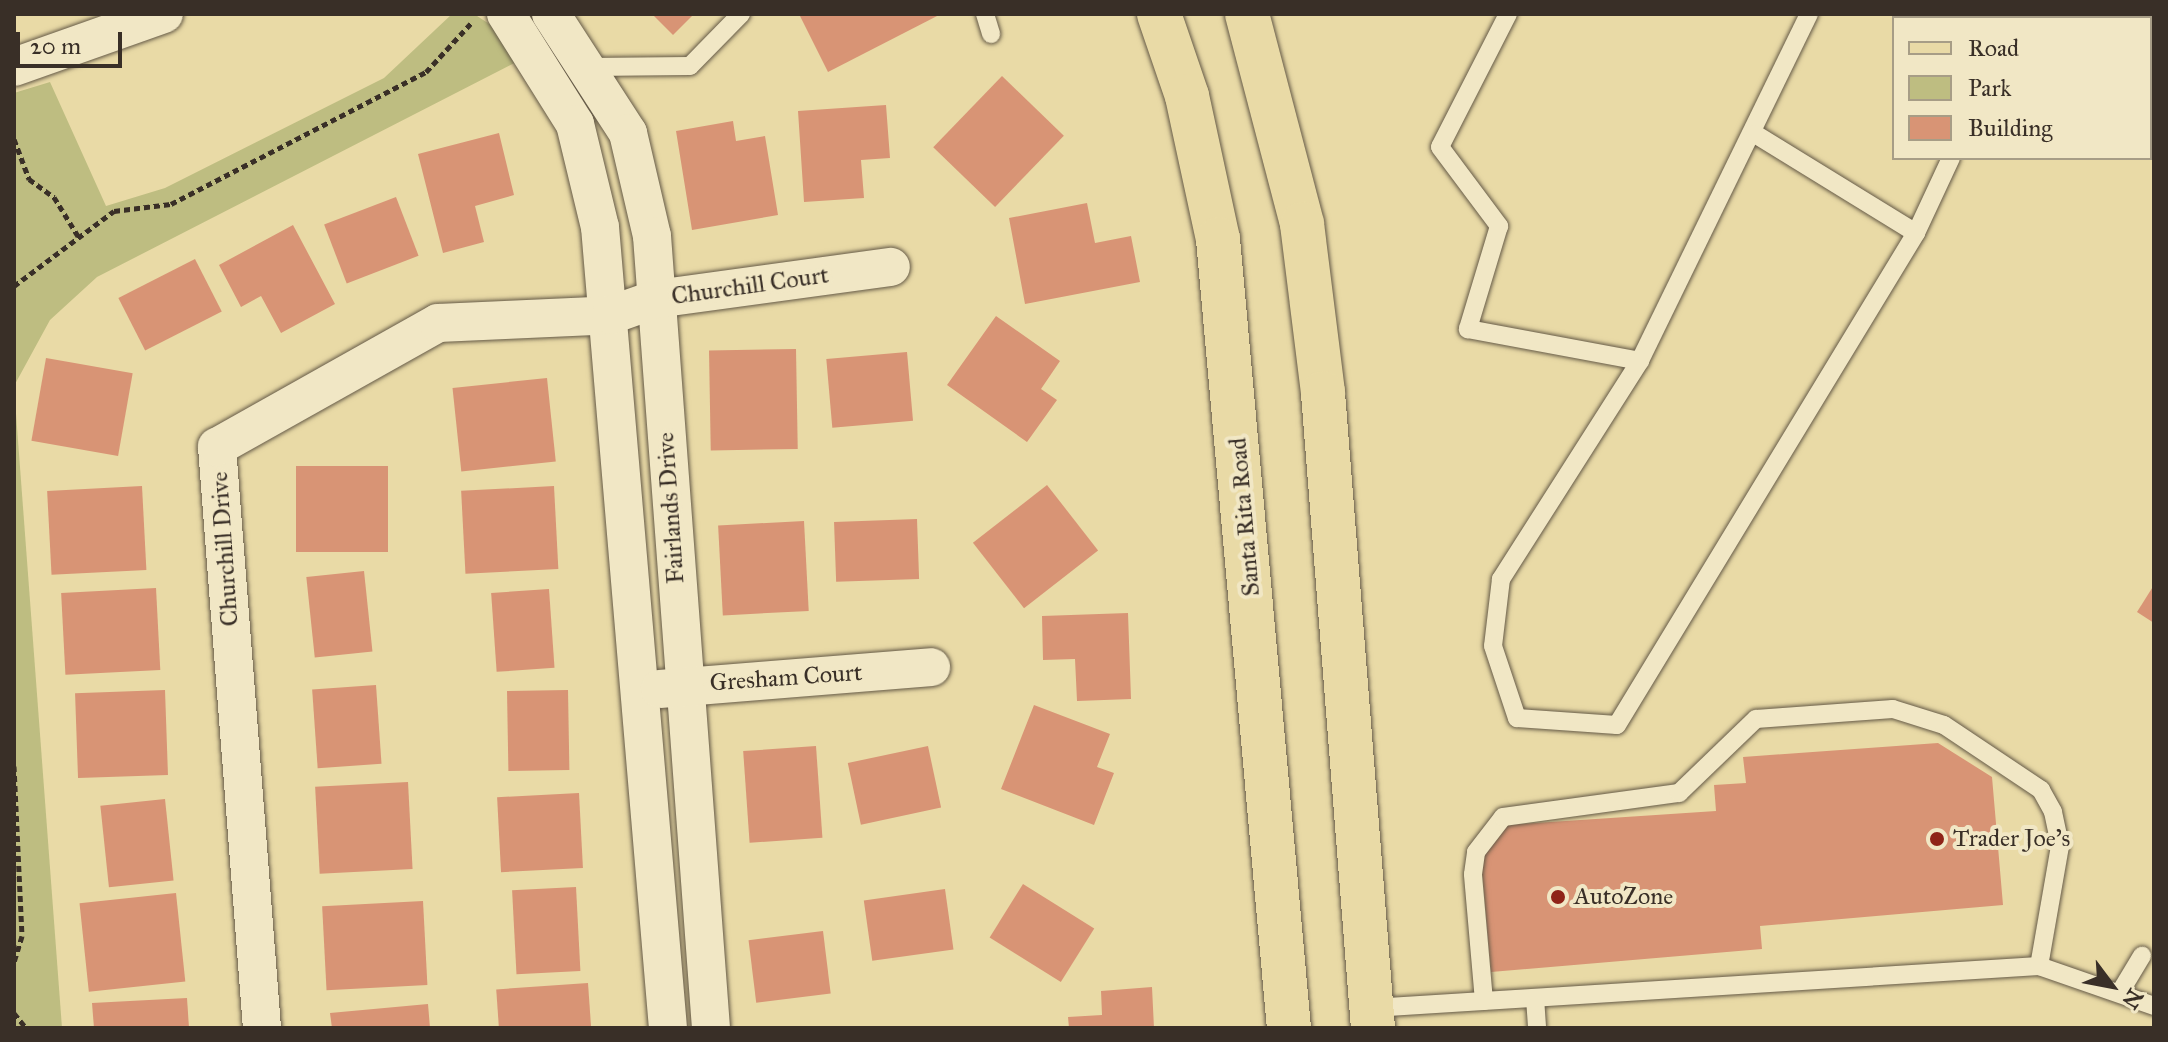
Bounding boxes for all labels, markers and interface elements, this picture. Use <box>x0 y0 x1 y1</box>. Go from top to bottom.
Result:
scale bar <box>20 16 126 66</box>
legend <box>1892 16 2152 160</box>
text: 20 m <box>30 31 81 61</box>
text: Road <box>1968 33 2019 63</box>
text: Park <box>1968 73 2011 103</box>
text: Building <box>1968 113 2053 143</box>
street label: Churchill Court <box>670 261 830 311</box>
street label: Fairlands Drive <box>651 431 691 585</box>
street label: Santa Rita Road <box>1224 437 1266 597</box>
street label: Churchill Drive <box>205 471 245 627</box>
street label: Gresham Court <box>709 658 863 698</box>
place label: Trader Joe's <box>1953 825 2070 853</box>
marker: Trader Joe's <box>1928 830 1946 848</box>
place label: AutoZone <box>1574 883 1673 911</box>
marker: AutoZone <box>1549 888 1567 906</box>
north arrow <box>2072 946 2152 1026</box>
text: N <box>2116 984 2149 1014</box>

